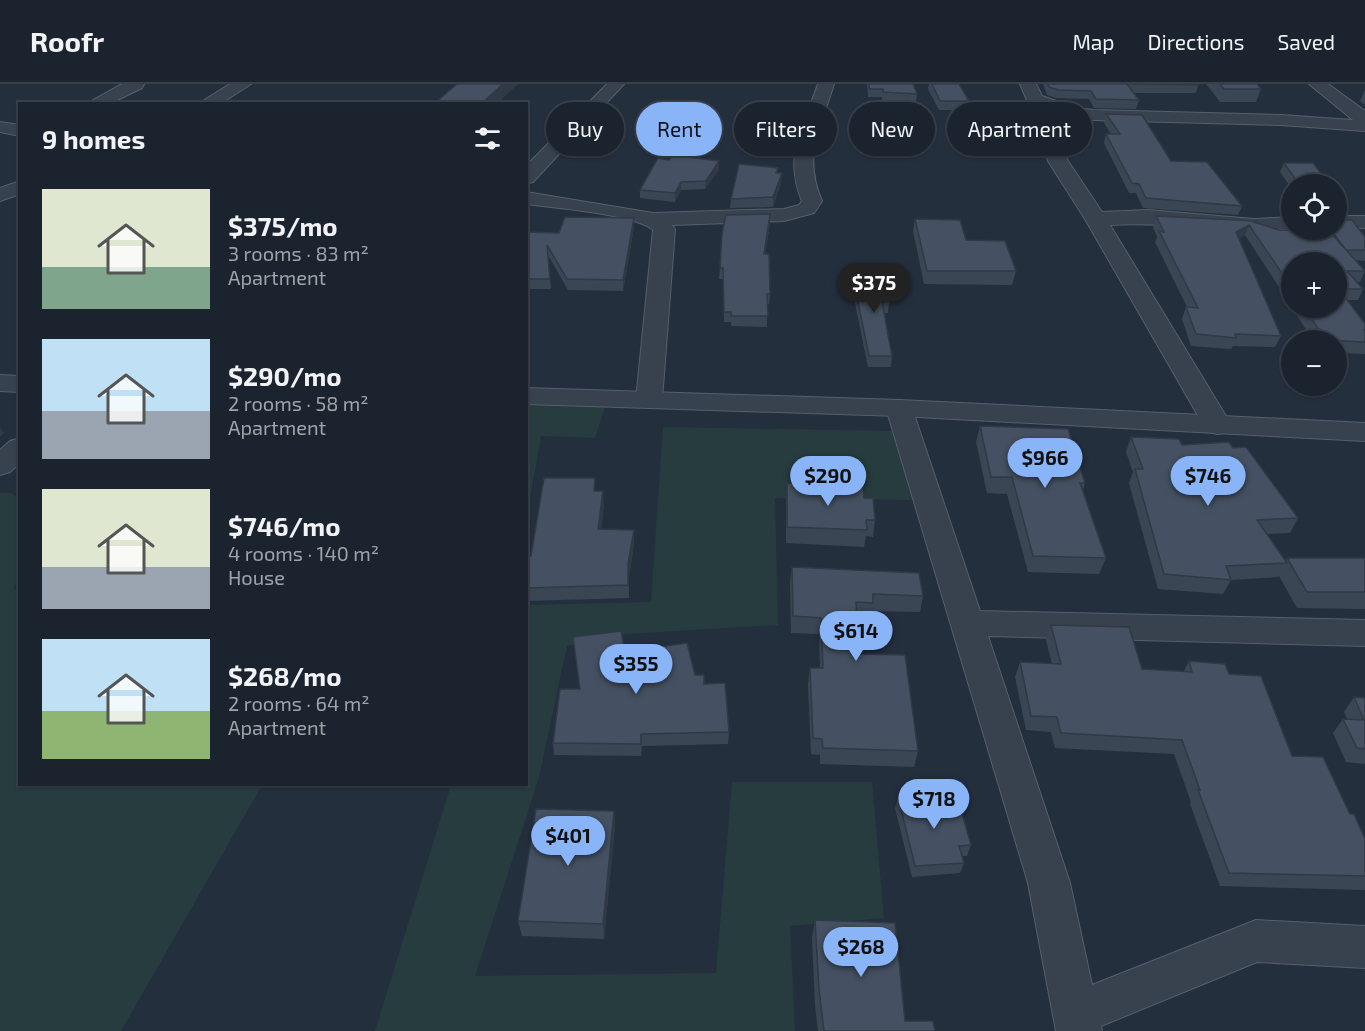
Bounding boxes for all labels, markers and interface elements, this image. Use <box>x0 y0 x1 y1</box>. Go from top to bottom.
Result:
text: Roofr <box>30 24 104 58</box>
text: Map <box>1072 29 1115 54</box>
text: Directions <box>1148 29 1244 54</box>
text: Saved <box>1277 29 1335 54</box>
chip: Buy <box>546 102 624 156</box>
chip: Rent <box>636 102 722 156</box>
chip: Filters <box>734 102 837 156</box>
chip: New <box>849 102 935 156</box>
chip: Apartment <box>947 102 1092 156</box>
icon: filters <box>471 122 504 155</box>
text: 9 homes <box>42 123 145 154</box>
map controls <box>1281 174 1347 396</box>
button: locate <box>1281 174 1347 240</box>
text: $375/mo <box>228 210 338 241</box>
icon: home <box>90 213 162 285</box>
text: 3 rooms · 83 m² <box>228 241 369 265</box>
button: + <box>1281 252 1347 318</box>
pin: $375 <box>838 263 910 314</box>
text: Apartment <box>228 265 326 289</box>
text: $375 <box>852 270 896 294</box>
button: − <box>1281 330 1347 396</box>
text: $290/mo <box>228 360 342 391</box>
icon: home <box>90 363 162 435</box>
text: 2 rooms · 58 m² <box>228 391 369 415</box>
text: Apartment <box>228 415 326 439</box>
pin: $966 <box>1009 438 1081 489</box>
text: $966 <box>1022 445 1069 469</box>
pin: $290 <box>792 456 864 507</box>
pin: $746 <box>1172 456 1244 507</box>
text: $290 <box>804 463 852 487</box>
text: $746 <box>1185 463 1231 487</box>
text: $746/mo <box>228 510 341 541</box>
icon: home <box>90 513 162 585</box>
text: 4 rooms · 140 m² <box>228 541 379 565</box>
text: House <box>228 565 285 589</box>
pin: $614 <box>820 611 892 662</box>
text: $614 <box>834 618 878 642</box>
pin: $355 <box>600 644 672 695</box>
text: $355 <box>613 651 659 675</box>
text: $268/mo <box>228 660 342 691</box>
icon: home <box>90 663 162 735</box>
text: 2 rooms · 64 m² <box>228 691 370 715</box>
text: Apartment <box>228 715 326 739</box>
pin: $718 <box>898 779 970 830</box>
text: $718 <box>912 786 956 810</box>
pin: $401 <box>532 816 604 867</box>
text: $401 <box>545 823 591 847</box>
pin: $268 <box>825 927 897 978</box>
text: $268 <box>837 934 885 958</box>

